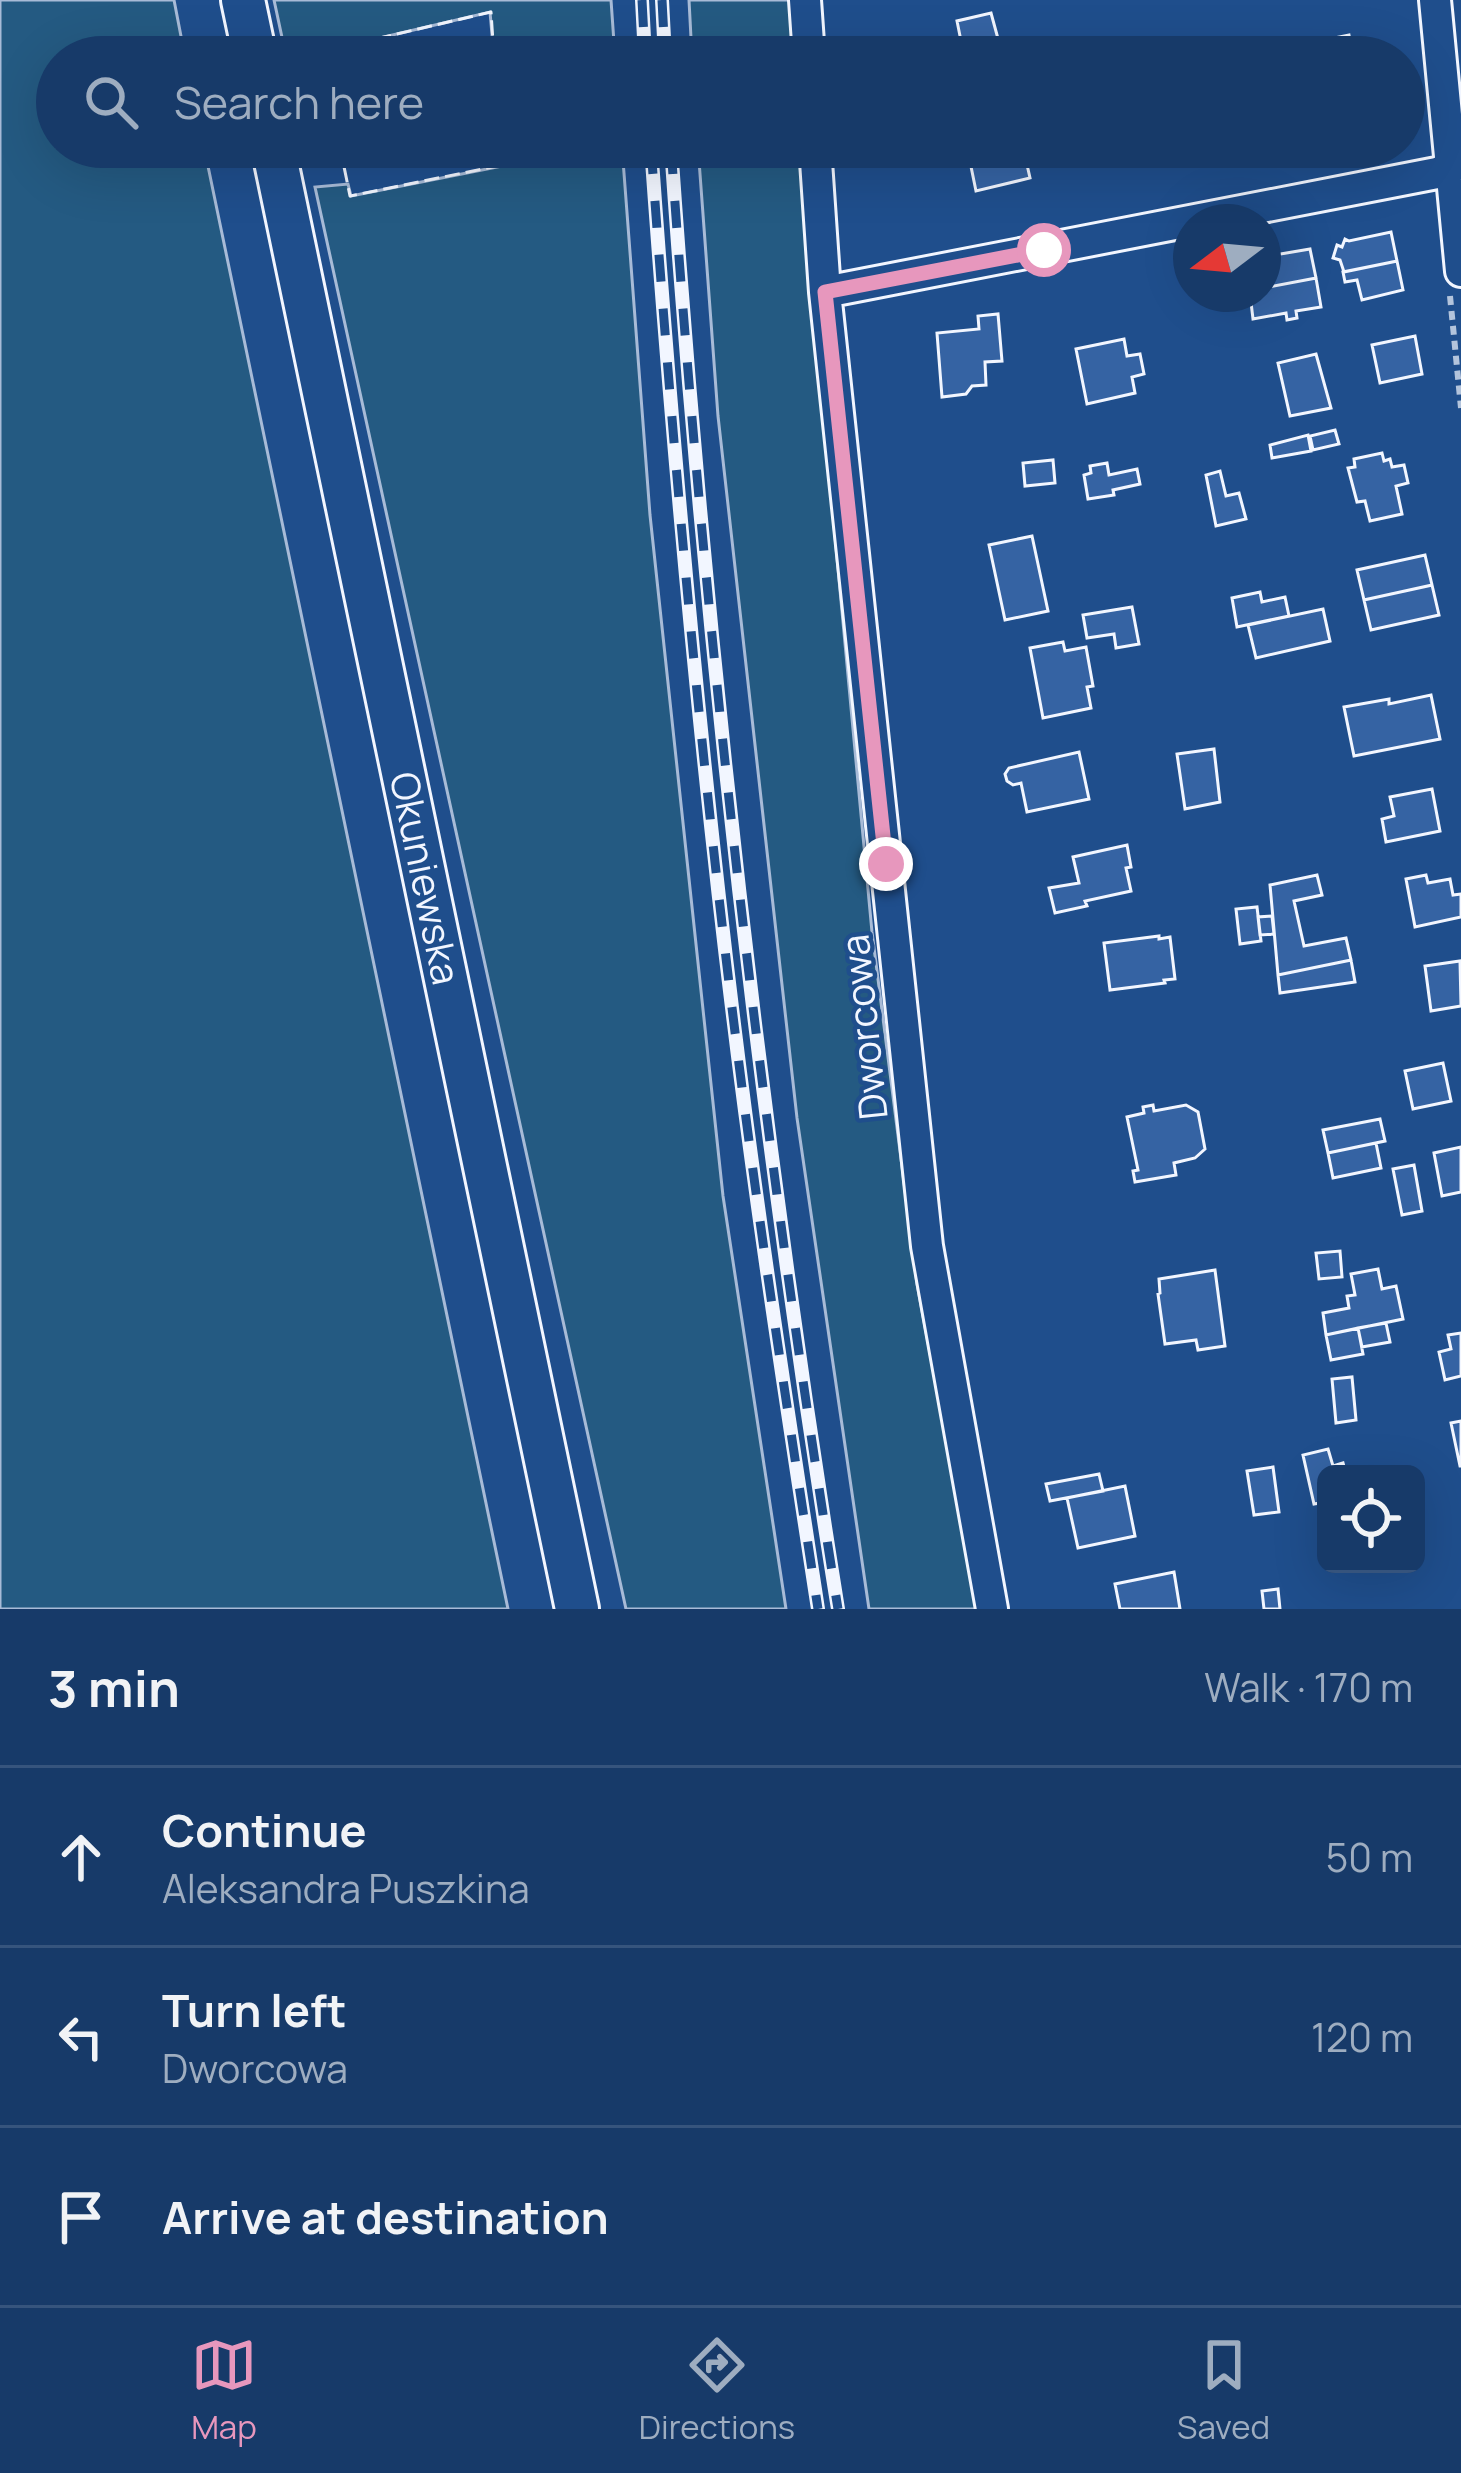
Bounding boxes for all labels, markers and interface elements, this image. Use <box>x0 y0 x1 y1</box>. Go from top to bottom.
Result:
search box <box>36 36 1425 168</box>
icon: search <box>78 69 144 135</box>
text: Search here <box>174 71 424 133</box>
north arrow <box>1173 204 1281 312</box>
route start <box>1017 223 1071 277</box>
street label: Okuniewska <box>378 767 474 989</box>
route end <box>859 837 913 891</box>
street label: Dworcowa <box>826 932 900 1122</box>
map controls <box>1317 1465 1425 1573</box>
button: locate <box>1317 1465 1425 1573</box>
text: 3 min <box>48 1653 180 1722</box>
text: Walk · 170 m <box>1204 1660 1413 1714</box>
text: Continue <box>162 1799 367 1861</box>
icon: ahead <box>48 1824 114 1890</box>
text: 50 m <box>1326 1830 1413 1884</box>
text: Aleksandra Puszkina <box>162 1861 530 1915</box>
text: Turn left <box>162 1979 347 2041</box>
icon: left <box>48 2004 114 2070</box>
text: 120 m <box>1311 2010 1413 2064</box>
text: Dworcowa <box>162 2041 348 2095</box>
icon: arrive <box>48 2184 114 2250</box>
text: Arrive at destination <box>162 2186 609 2248</box>
tab: Map <box>191 2332 257 2449</box>
tab: Directions <box>639 2332 795 2449</box>
tab: Saved <box>1177 2332 1270 2449</box>

